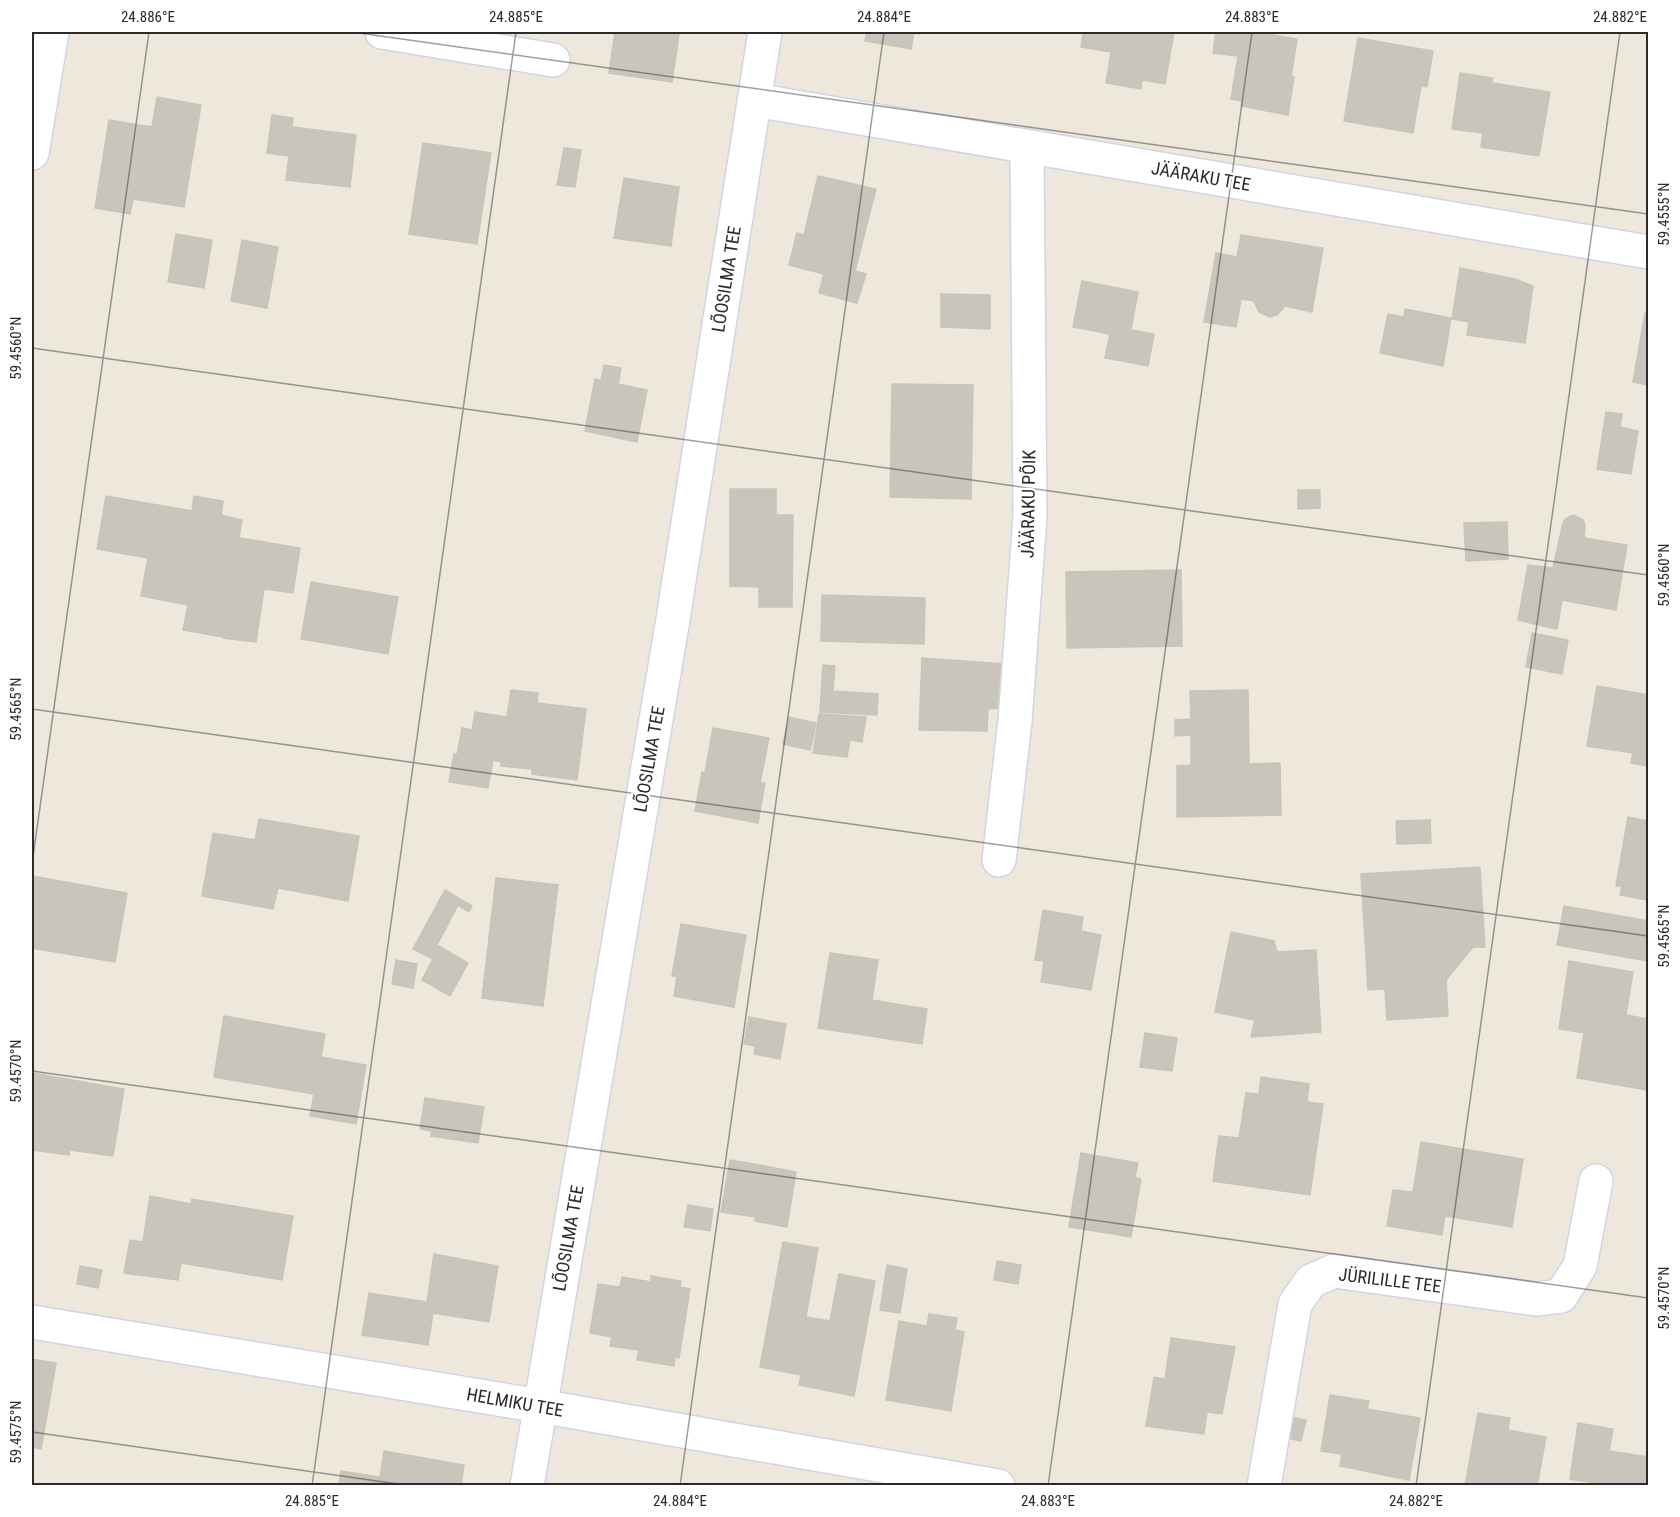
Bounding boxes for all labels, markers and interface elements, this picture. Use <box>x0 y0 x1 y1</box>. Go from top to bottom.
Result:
text: 24.886°E <box>121 8 175 26</box>
text: 24.885°E <box>489 8 543 26</box>
text: 24.884°E <box>857 8 911 26</box>
text: 24.883°E <box>1225 8 1279 26</box>
text: 24.882°E <box>1593 8 1647 26</box>
street label: JÄÄRAKU TEE <box>1150 157 1252 195</box>
text: 59.4555°N <box>1655 182 1673 246</box>
street label: LÕOSILMA TEE <box>706 224 745 334</box>
text: 59.4560°N <box>7 316 25 380</box>
street label: JÄÄRAKU PÕIK <box>1016 449 1039 558</box>
text: 59.4560°N <box>1655 543 1673 607</box>
text: 59.4565°N <box>7 677 25 741</box>
street label: LÕOSILMA TEE <box>628 704 669 814</box>
text: 59.4565°N <box>1655 904 1673 968</box>
text: 59.4570°N <box>7 1039 25 1103</box>
street label: LÕOSILMA TEE <box>547 1183 588 1293</box>
street label: JÜRILILLE TEE <box>1338 1263 1442 1297</box>
text: 59.4570°N <box>1655 1266 1673 1330</box>
street label: HELMIKU TEE <box>465 1383 565 1421</box>
text: 59.4575°N <box>7 1400 25 1464</box>
text: 24.885°E <box>285 1492 339 1510</box>
text: 24.884°E <box>653 1492 707 1510</box>
text: 24.883°E <box>1021 1492 1075 1510</box>
text: 24.882°E <box>1389 1492 1443 1510</box>

